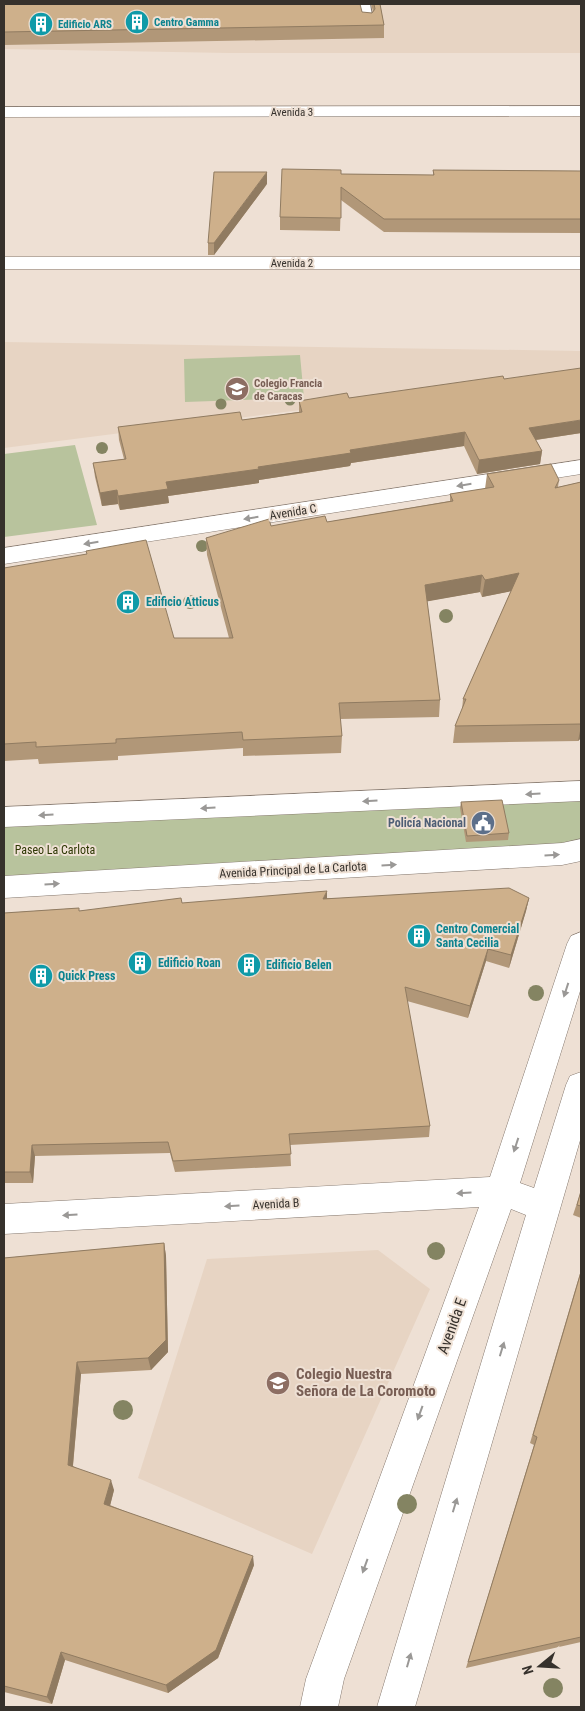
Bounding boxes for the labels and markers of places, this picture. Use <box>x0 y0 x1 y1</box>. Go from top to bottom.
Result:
building icon: Centro Gamma <box>124 9 150 35</box>
building icon: Edificio ARS <box>28 11 54 37</box>
place label: Centro Gamma <box>154 16 219 29</box>
place label: Edificio ARS <box>58 18 112 31</box>
school or university icon: Colegio Francia de Caracas <box>224 376 250 402</box>
place label: Colegio Francia de Caracas <box>254 377 322 403</box>
building icon: Edificio Atticus <box>115 589 141 615</box>
place label: Edificio Atticus <box>146 595 219 609</box>
public building icon: Policía Nacional <box>470 810 496 836</box>
place label: Policía Nacional <box>388 816 466 830</box>
place label: Centro Comercial Santa Cecilia <box>436 922 519 950</box>
building icon: Centro Comercial Santa Cecilia <box>406 923 432 949</box>
building icon: Edificio Roan <box>127 950 153 976</box>
building icon: Edificio Belen <box>236 952 262 978</box>
place label: Edificio Roan <box>158 956 221 970</box>
place label: Edificio Belen <box>266 958 332 972</box>
building icon: Quick Press <box>28 963 54 989</box>
place label: Quick Press <box>58 969 116 983</box>
place label: Colegio Nuestra Señora de La Coromoto <box>296 1365 436 1400</box>
school or university icon: Colegio Nuestra Señora de La Coromoto <box>265 1370 291 1396</box>

